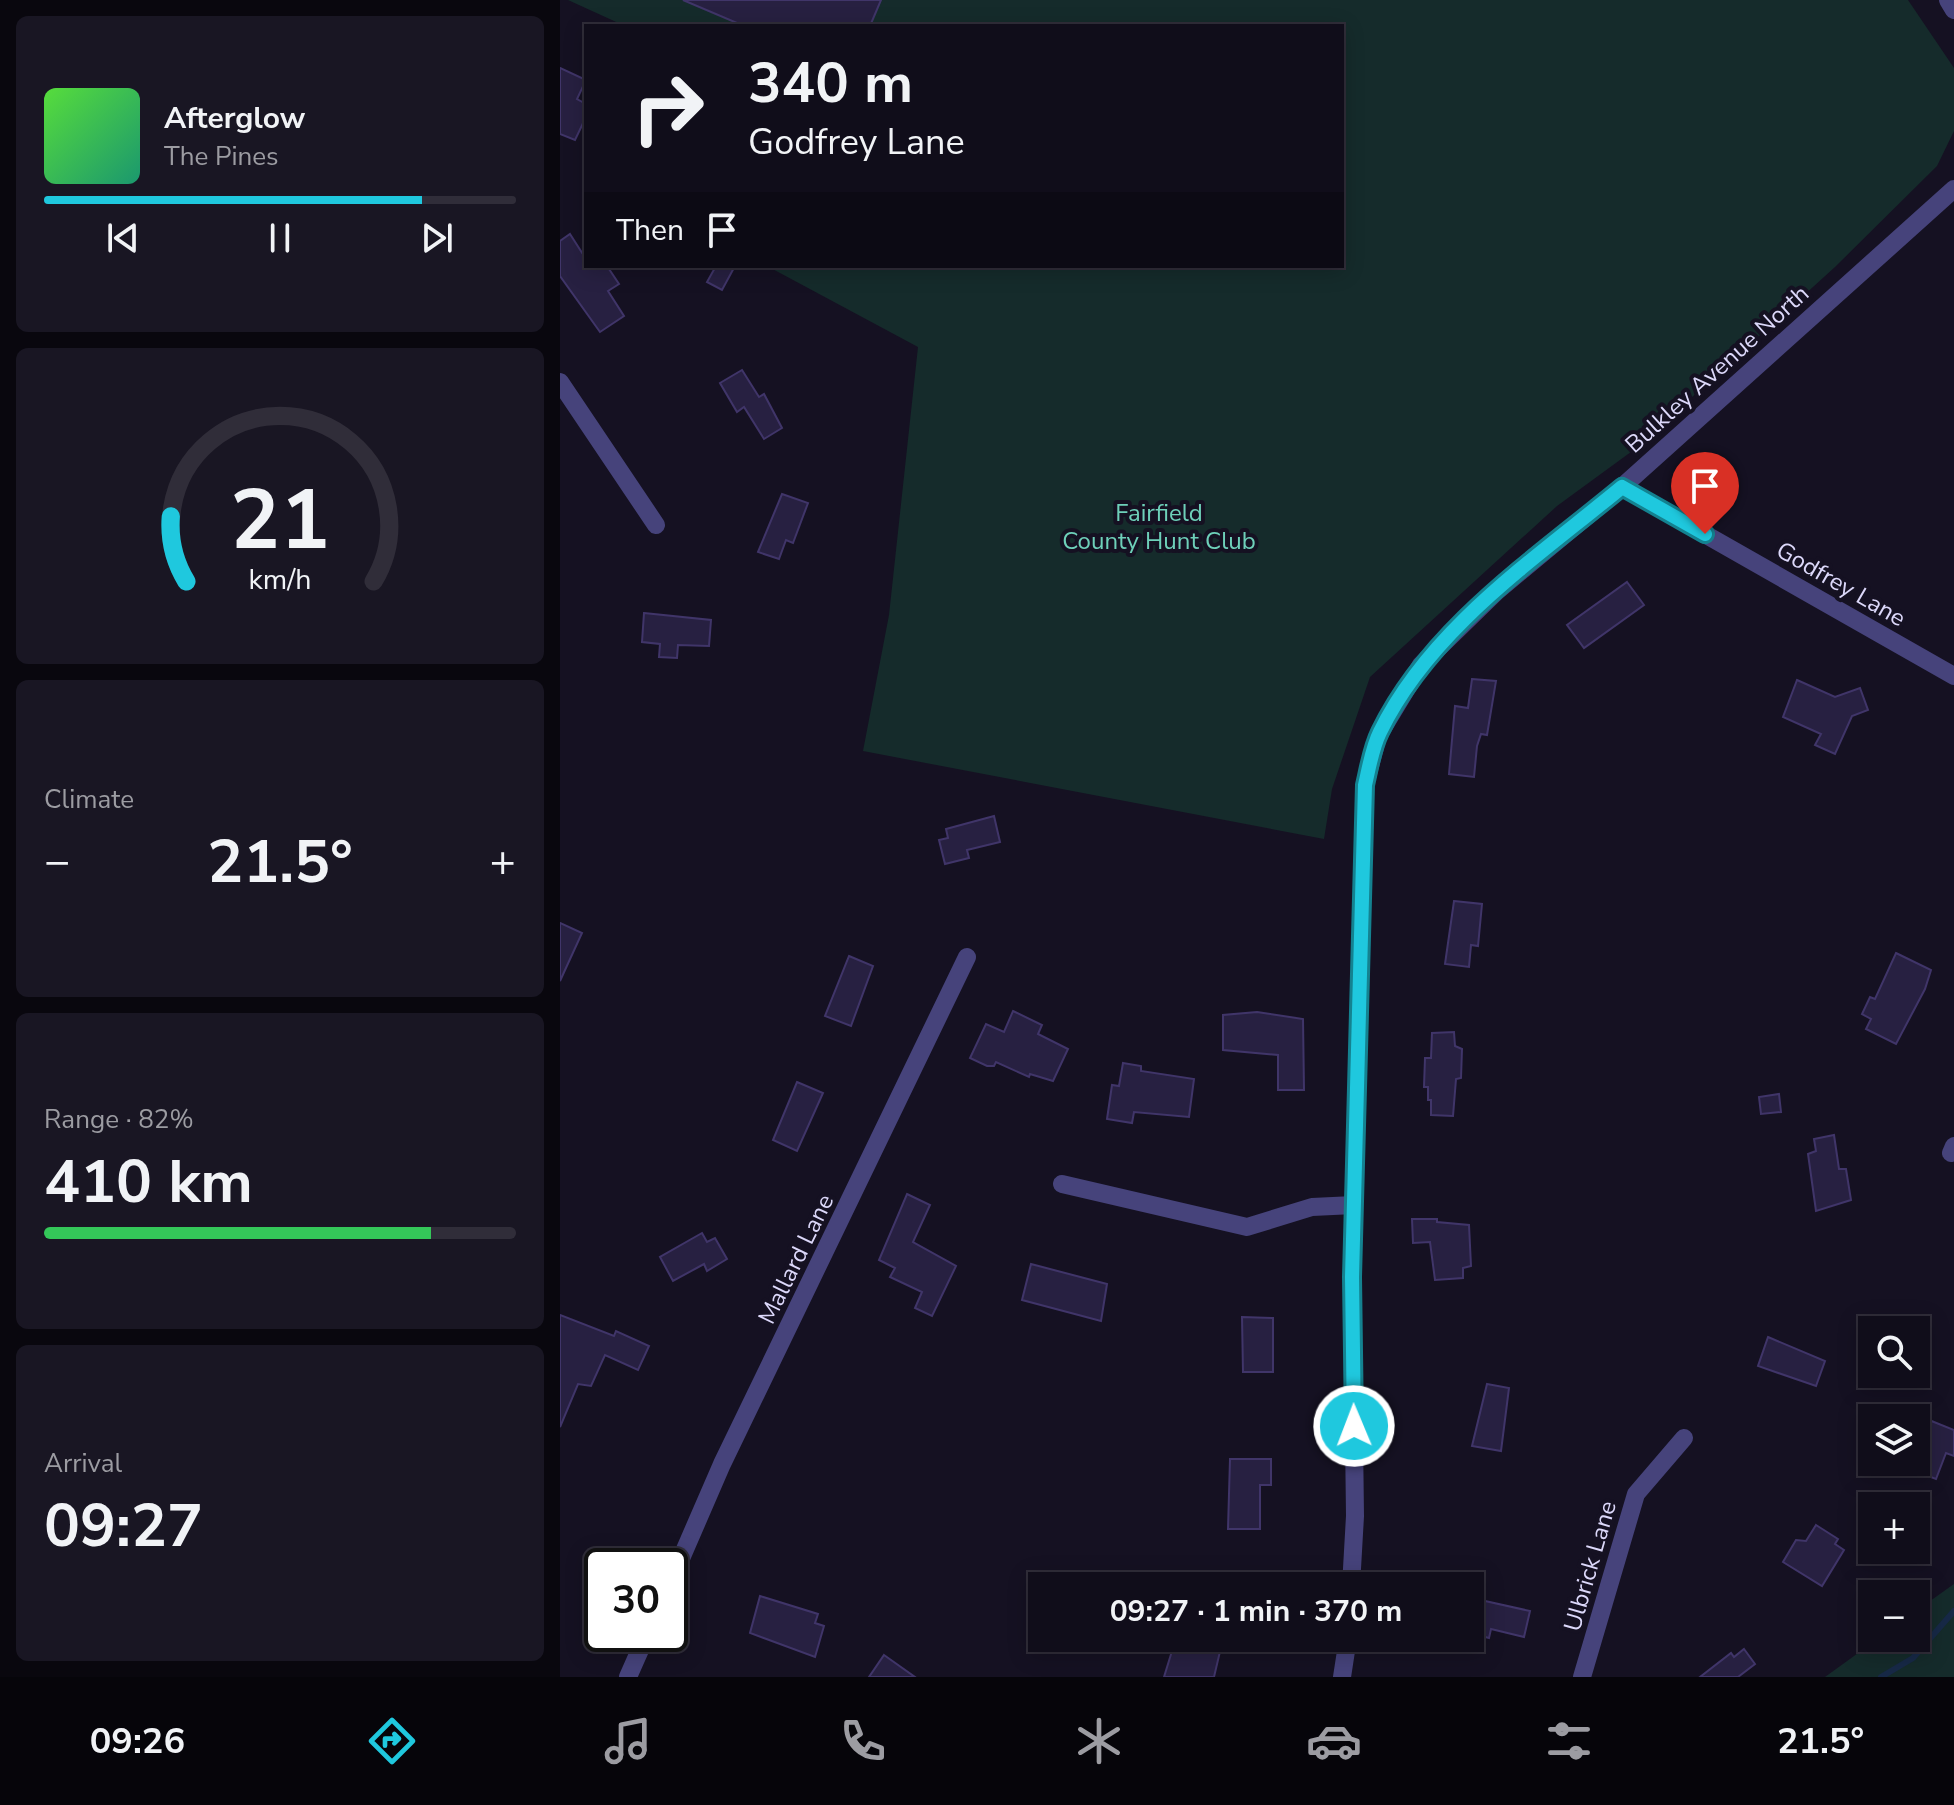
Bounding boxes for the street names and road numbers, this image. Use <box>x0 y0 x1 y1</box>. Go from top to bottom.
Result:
street label: Bulkley Avenue North <box>1618 278 1816 460</box>
street label: Godfrey Lane <box>1770 534 1912 634</box>
street label: Mallard Lane <box>751 1189 841 1329</box>
street label: Ulbrick Lane <box>1556 1497 1624 1635</box>

